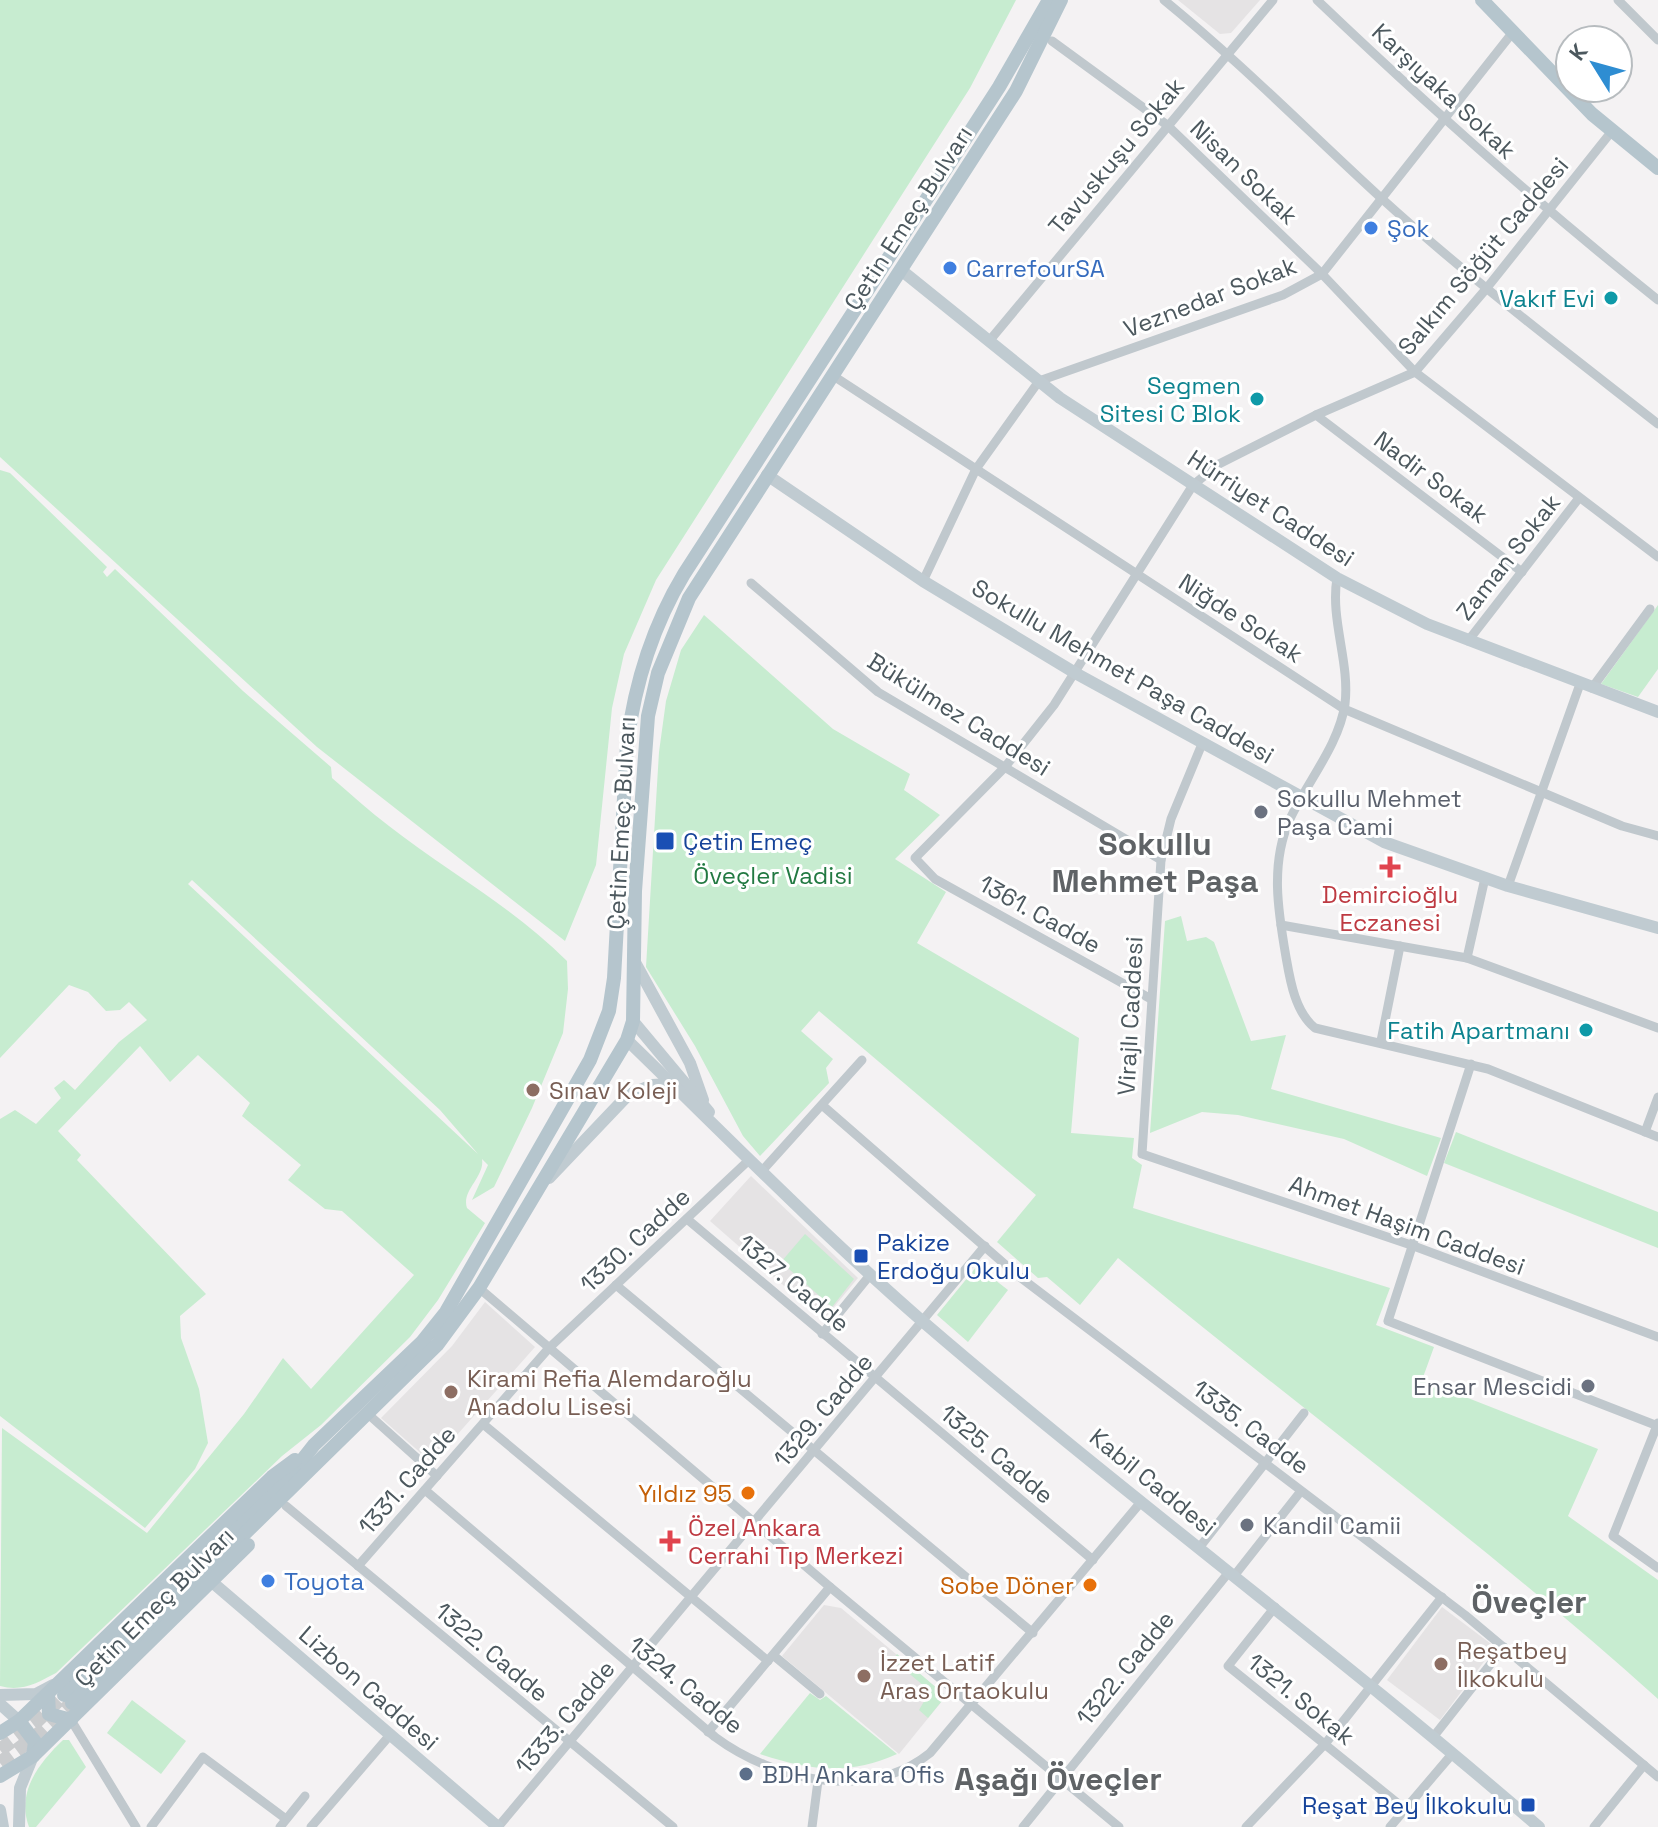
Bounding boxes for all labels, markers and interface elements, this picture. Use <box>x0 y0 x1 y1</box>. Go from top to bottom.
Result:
street label: Karşıyaka Sokak <box>1366 16 1523 166</box>
north arrow <box>1554 24 1634 104</box>
text: K <box>1563 38 1593 66</box>
street label: Tavuskuşu Sokak <box>1041 71 1191 241</box>
street label: Nisan Sokak <box>1184 113 1304 231</box>
street label: Çetin Emeç Bulvarı <box>837 120 979 316</box>
street label: Salkım Söğüt Caddesi <box>1391 151 1575 361</box>
place label: Şok <box>1387 213 1430 244</box>
marker: Şok <box>1362 219 1380 237</box>
street label: Veznedar Sokak <box>1119 250 1301 344</box>
place label: CarrefourSA <box>966 253 1105 284</box>
marker: CarrefourSA <box>941 259 959 277</box>
place label: Vakıf Evi <box>1499 283 1595 314</box>
marker: Vakıf Evi <box>1602 289 1620 307</box>
place label: Segmen Sitesi C Blok <box>1100 370 1241 429</box>
marker: Segmen Sitesi C Blok <box>1248 390 1266 408</box>
street label: Nadir Sokak <box>1368 424 1494 530</box>
street label: Hürriyet Caddesi <box>1182 443 1360 573</box>
street label: Zaman Sokak <box>1449 488 1567 626</box>
street label: Niğde Sokak <box>1173 566 1309 670</box>
street label: Sokullu Mehmet Paşa Caddesi <box>966 572 1280 770</box>
street label: Bükülmez Caddesi <box>862 645 1056 783</box>
street label: Çetin Emeç Bulvarı <box>600 716 642 930</box>
place label: Sokullu Mehmet Paşa Cami <box>1277 783 1462 842</box>
marker: Sokullu Mehmet Paşa Cami <box>1252 803 1270 821</box>
district label: Sokullu Mehmet Paşa <box>1052 824 1258 901</box>
place label: Çetin Emeç <box>683 826 813 857</box>
marker: Çetin Emeç <box>654 830 676 852</box>
marker: Demircioğlu Eczanesi <box>1381 858 1399 876</box>
park label: Öveçler Vadisi <box>693 860 853 891</box>
street label: 1361. Cadde <box>974 868 1106 960</box>
place label: Demircioğlu Eczanesi <box>1322 879 1458 938</box>
street label: Virajlı Caddesi <box>1110 936 1150 1096</box>
place label: Fatih Apartmanı <box>1387 1015 1570 1046</box>
marker: Fatih Apartmanı <box>1577 1021 1595 1039</box>
place label: Sınav Koleji <box>549 1075 677 1106</box>
marker: Sınav Koleji <box>524 1081 542 1099</box>
street label: Ahmet Haşim Caddesi <box>1285 1168 1529 1282</box>
street label: 1330. Cadde <box>573 1181 697 1299</box>
street label: 1327. Cadde <box>732 1227 856 1339</box>
place label: Pakize Erdoğu Okulu <box>877 1227 1030 1286</box>
marker: Pakize Erdoğu Okulu <box>852 1247 870 1265</box>
street label: 1329. Cadde <box>766 1347 880 1473</box>
place label: Kirami Refia Alemdaroğlu Anadolu Lisesi <box>467 1363 752 1422</box>
place label: Ensar Mescidi <box>1413 1371 1572 1402</box>
street label: 1335. Cadde <box>1186 1373 1316 1481</box>
marker: Ensar Mescidi <box>1579 1377 1597 1395</box>
marker: Kirami Refia Alemdaroğlu Anadolu Lisesi <box>442 1383 460 1401</box>
street label: 1325. Cadde <box>934 1398 1060 1510</box>
street label: 1331. Cadde <box>351 1419 463 1541</box>
street label: Kabil Caddesi <box>1083 1421 1223 1543</box>
place label: Yıldız 95 <box>638 1478 732 1509</box>
marker: Yıldız 95 <box>739 1484 757 1502</box>
place label: Kandil Camii <box>1263 1510 1401 1541</box>
place label: Özel Ankara Cerrahi Tıp Merkezi <box>688 1512 904 1571</box>
marker: Kandil Camii <box>1238 1516 1256 1534</box>
street label: Çetin Emeç Bulvarı <box>68 1521 240 1693</box>
marker: Özel Ankara Cerrahi Tıp Merkezi <box>659 1530 681 1552</box>
place label: Toyota <box>284 1566 365 1597</box>
place label: Sobe Döner <box>940 1570 1074 1601</box>
marker: Toyota <box>259 1572 277 1590</box>
marker: Sobe Döner <box>1081 1576 1099 1594</box>
district label: Öveçler <box>1471 1582 1587 1622</box>
street label: 1322. Cadde <box>429 1595 555 1709</box>
street label: 1322. Cadde <box>1069 1604 1181 1732</box>
street label: Lizbon Caddesi <box>293 1619 445 1757</box>
street label: 1324. Cadde <box>622 1629 750 1741</box>
place label: Reşatbey İlkokulu <box>1457 1635 1567 1694</box>
street label: 1321. Sokak <box>1241 1646 1361 1752</box>
place label: İzzet Latif Aras Ortaokulu <box>880 1647 1049 1706</box>
street label: 1333. Cadde <box>508 1654 622 1780</box>
marker: Reşatbey İlkokulu <box>1432 1655 1450 1673</box>
marker: İzzet Latif Aras Ortaokulu <box>855 1667 873 1685</box>
place label: BDH Ankara Ofis <box>762 1759 945 1790</box>
district label: Aşağı Öveçler <box>954 1759 1162 1799</box>
marker: BDH Ankara Ofis <box>737 1765 755 1783</box>
place label: Reşat Bey İlkokulu <box>1302 1790 1512 1821</box>
marker: Reşat Bey İlkokulu <box>1519 1796 1537 1814</box>

